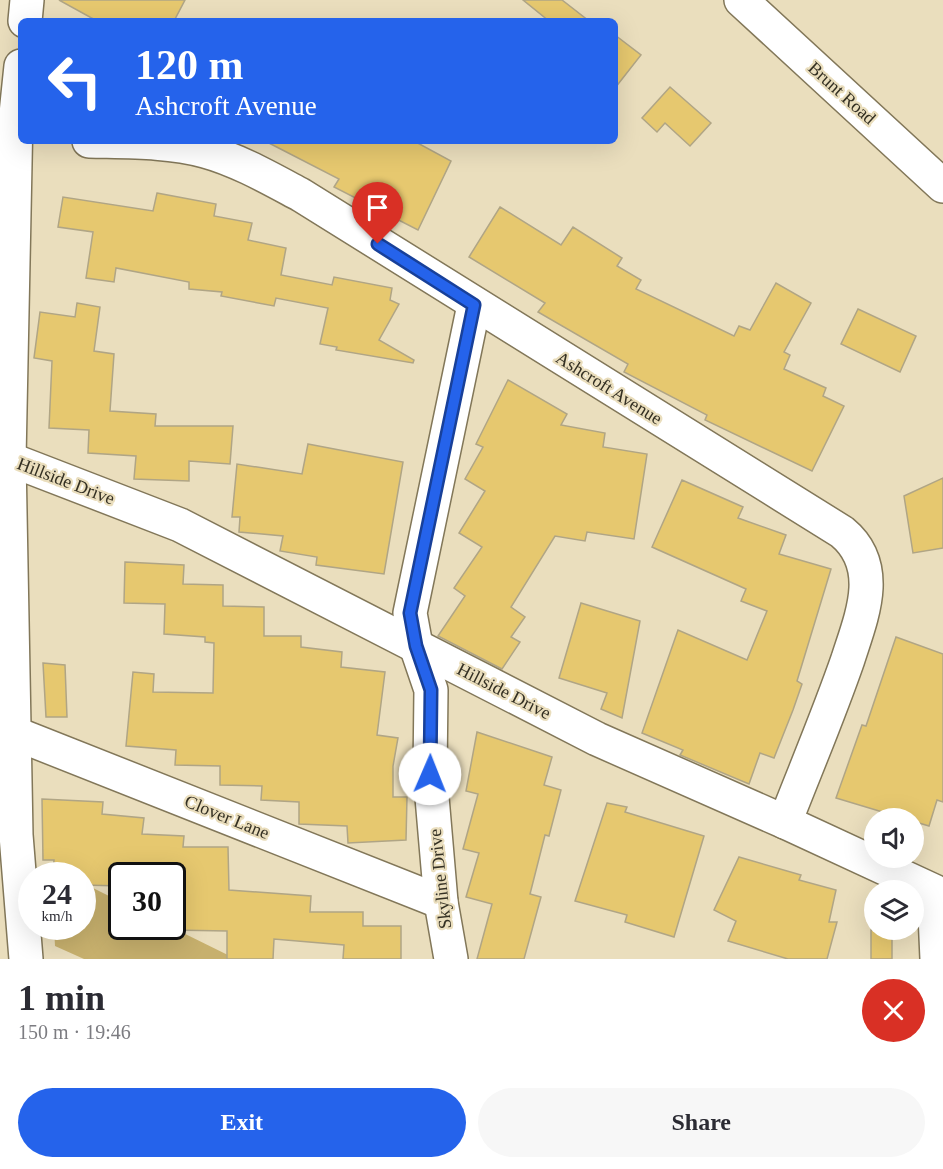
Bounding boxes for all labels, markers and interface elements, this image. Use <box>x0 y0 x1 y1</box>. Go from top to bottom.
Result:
icon: left <box>36 42 114 120</box>
text: 120 m <box>135 42 244 88</box>
street label: Brunt Road <box>804 58 880 128</box>
text: Ashcroft Avenue <box>135 91 317 121</box>
pin <box>352 182 403 244</box>
icon: arrive <box>361 191 394 224</box>
street label: Ashcroft Avenue <box>552 347 666 429</box>
street label: Hillside Drive <box>15 453 117 509</box>
street label: Hillside Drive <box>454 659 554 723</box>
position arrow <box>398 742 462 806</box>
street label: Clover Lane <box>182 791 272 843</box>
map controls <box>864 808 924 940</box>
button: sound <box>864 808 924 868</box>
street label: Skyline Drive <box>425 828 455 930</box>
speed limit sign: 30 <box>108 862 186 940</box>
text: 24 <box>42 877 72 910</box>
button: layers <box>864 880 924 940</box>
text: km/h <box>42 908 72 924</box>
text: 1 min <box>18 978 105 1018</box>
button: close <box>862 979 925 1042</box>
text: 150 m · 19:46 <box>18 1021 131 1043</box>
button: Exit <box>18 1088 466 1157</box>
button: Share <box>478 1088 925 1157</box>

